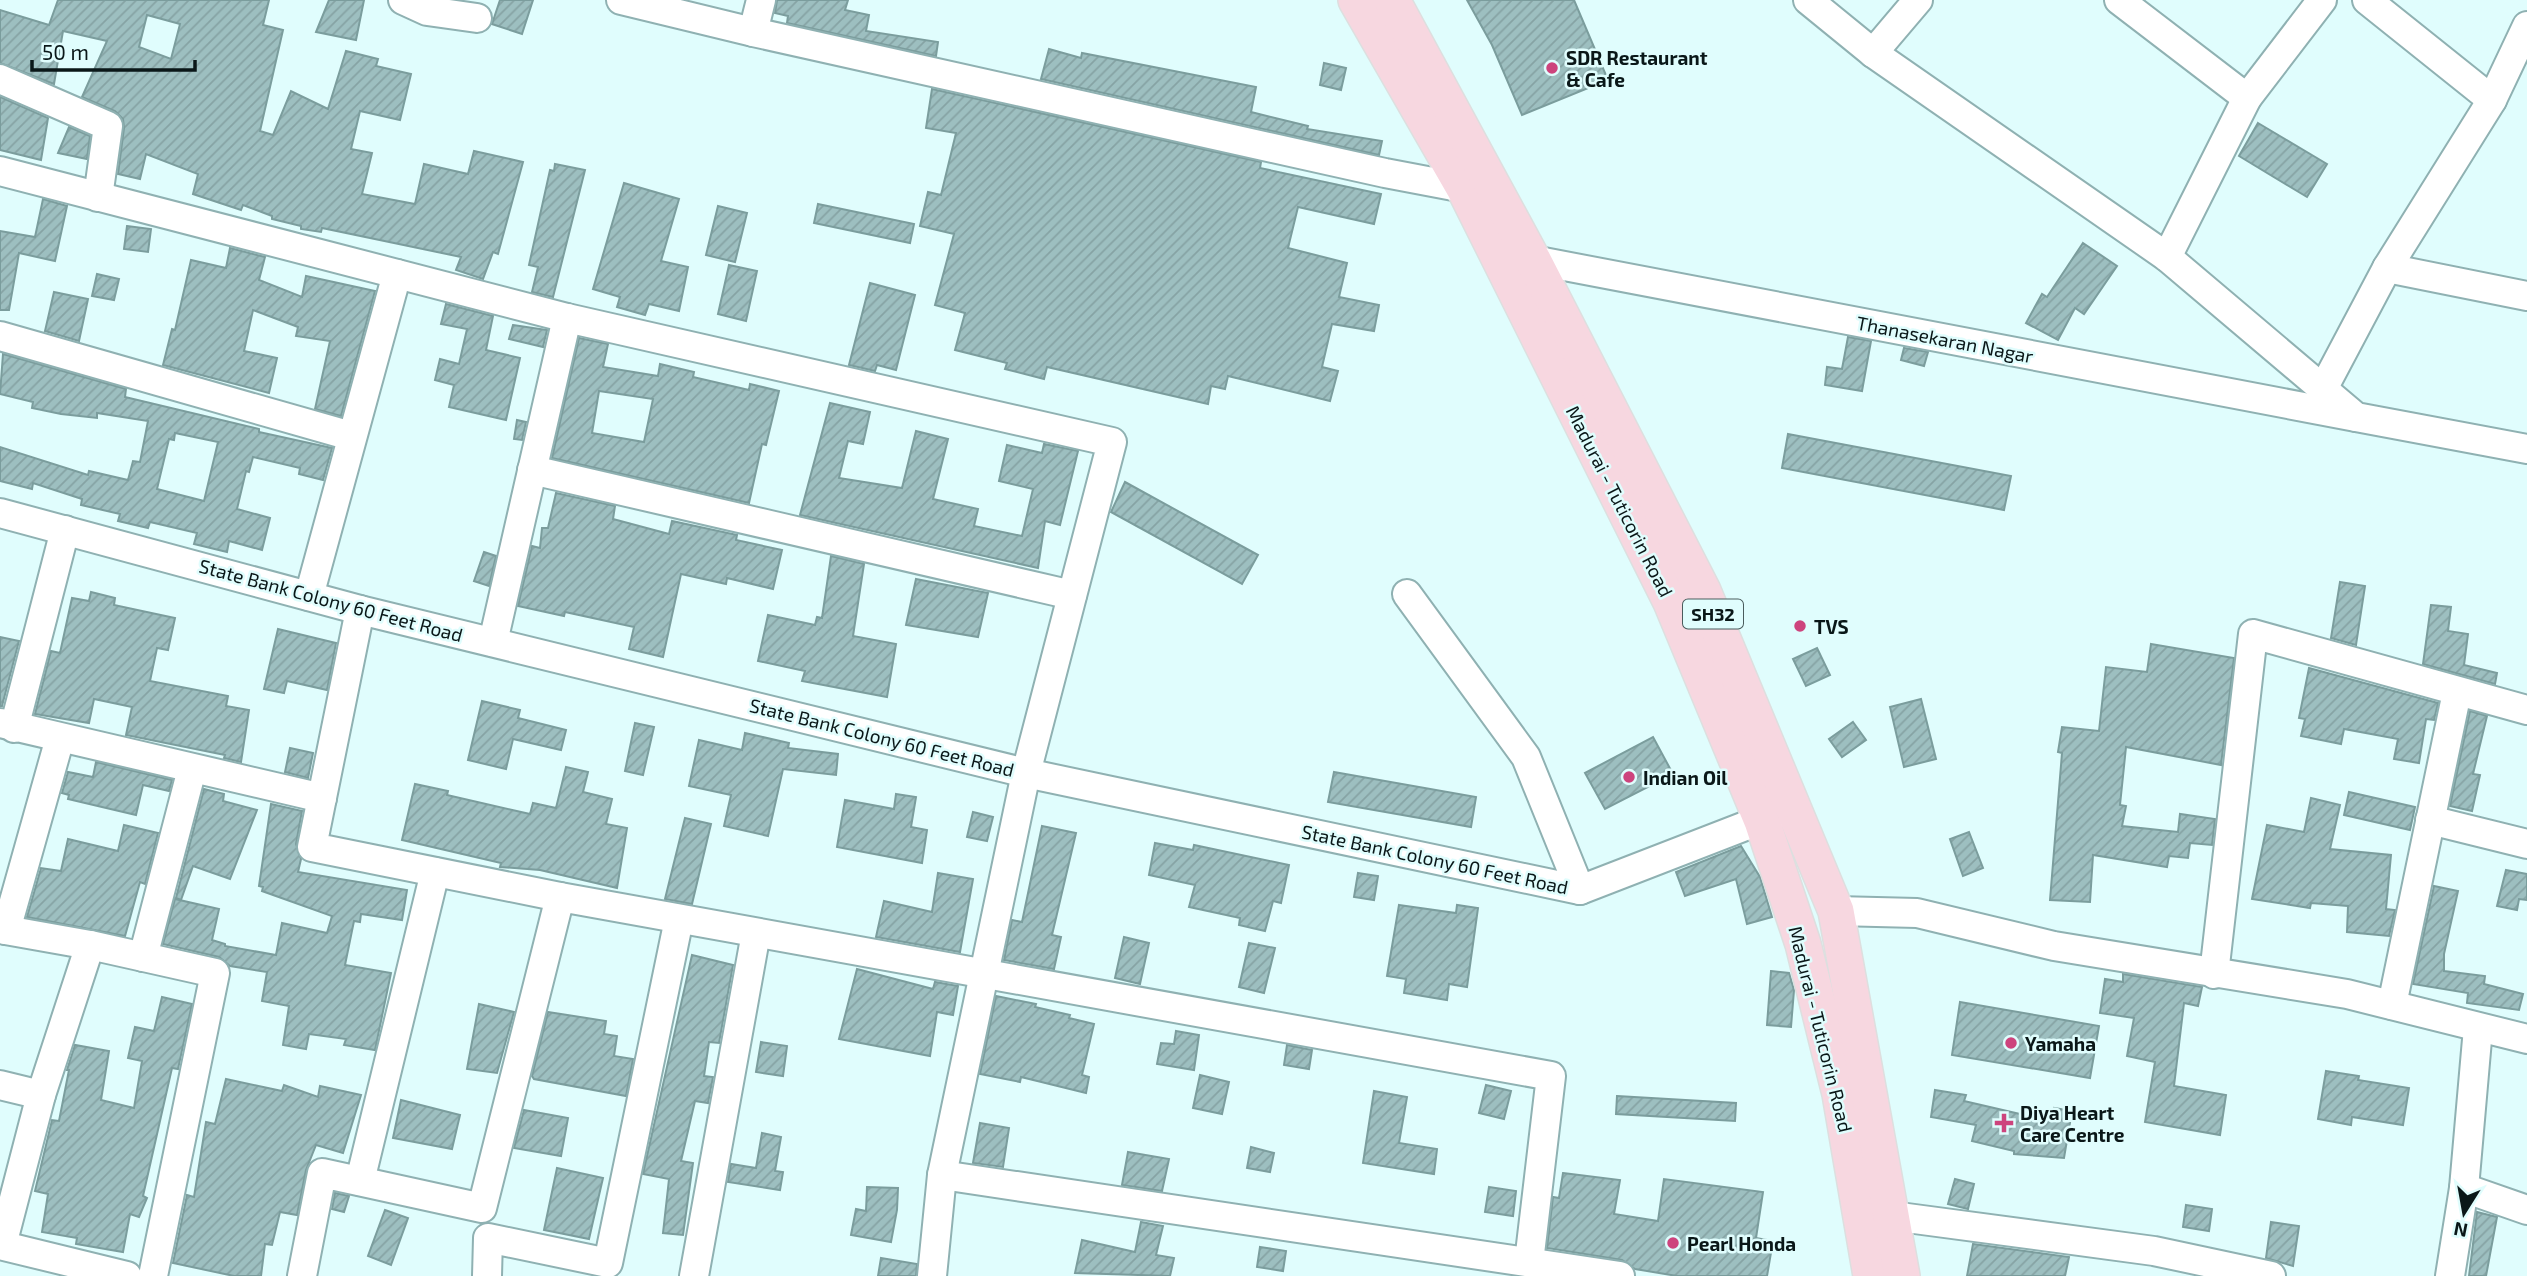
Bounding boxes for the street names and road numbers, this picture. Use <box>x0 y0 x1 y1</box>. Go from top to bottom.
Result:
street label: Thanasekaran Nagar <box>1855 311 2036 367</box>
street label: Madurai - Tuticorin Road <box>1562 402 1678 600</box>
street label: State Bank Colony 60 Feet Road <box>197 554 465 646</box>
road number: SH32 <box>1683 600 1743 628</box>
street label: State Bank Colony 60 Feet Road <box>747 693 1017 781</box>
street label: State Bank Colony 60 Feet Road <box>1300 819 1570 899</box>
street label: Madurai - Tuticorin Road <box>1784 924 1858 1134</box>

